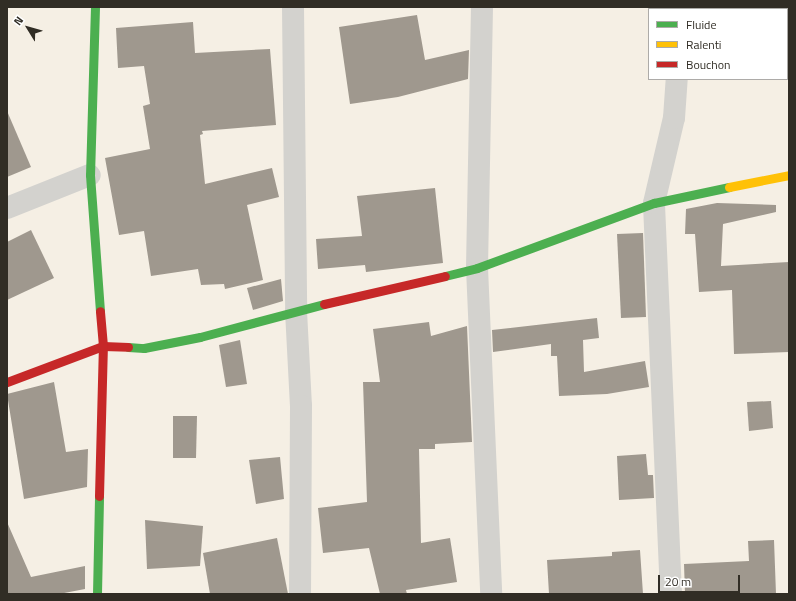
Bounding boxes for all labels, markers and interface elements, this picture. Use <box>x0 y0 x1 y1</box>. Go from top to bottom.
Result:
north arrow <box>8 8 48 48</box>
legend <box>648 8 788 80</box>
text: N <box>10 13 27 29</box>
text: Fluide <box>686 15 717 34</box>
text: Ralenti <box>686 35 721 54</box>
text: Bouchon <box>686 55 731 74</box>
scale bar <box>660 567 742 593</box>
text: 20 m <box>665 572 691 591</box>

